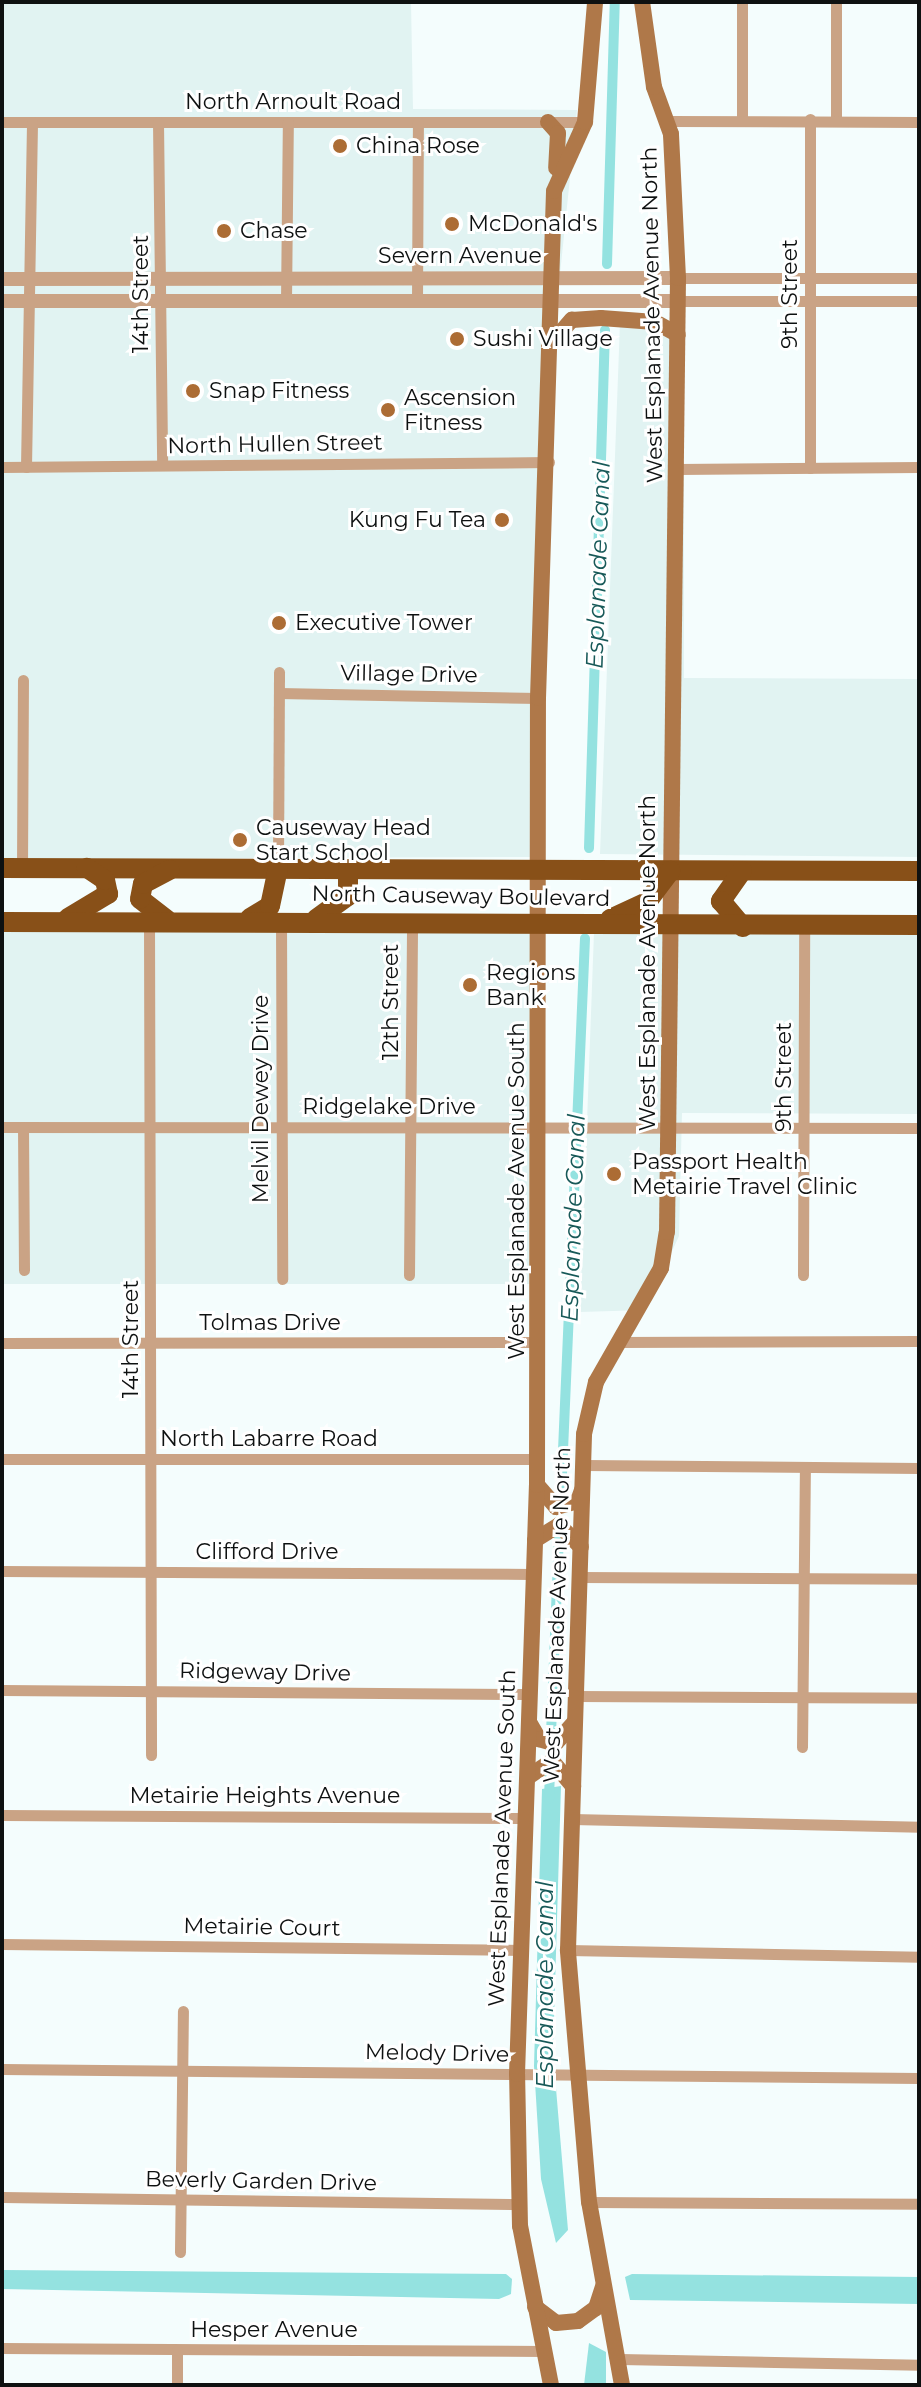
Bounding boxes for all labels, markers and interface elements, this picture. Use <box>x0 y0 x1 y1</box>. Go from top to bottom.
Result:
street label: North Arnoult Road <box>185 89 401 115</box>
place label: China Rose <box>356 133 480 159</box>
marker: China Rose <box>331 137 349 155</box>
street label: West Esplanade Avenue North <box>636 147 668 483</box>
place label: McDonald's <box>468 211 597 237</box>
marker: McDonald's <box>443 215 461 233</box>
place label: Chase <box>240 218 307 244</box>
marker: Chase <box>215 222 233 240</box>
street label: 14th Street <box>128 235 154 353</box>
street label: 9th Street <box>777 239 803 349</box>
street label: Severn Avenue <box>378 243 542 269</box>
place label: Sushi Village <box>473 326 613 352</box>
marker: Sushi Village <box>448 330 466 348</box>
place label: Snap Fitness <box>209 378 349 404</box>
marker: Snap Fitness <box>184 382 202 400</box>
place label: Ascension Fitness <box>404 384 516 436</box>
marker: Ascension Fitness <box>379 401 397 419</box>
street label: North Hullen Street <box>167 429 383 459</box>
water label: Esplanade Canal <box>580 461 616 669</box>
place label: Kung Fu Tea <box>349 507 486 533</box>
marker: Kung Fu Tea <box>493 511 511 529</box>
place label: Executive Tower <box>295 610 473 636</box>
marker: Executive Tower <box>270 614 288 632</box>
street label: Village Drive <box>340 660 478 688</box>
street label: West Esplanade Avenue North <box>635 795 661 1131</box>
place label: Causeway Head Start School <box>256 814 431 866</box>
marker: Causeway Head Start School <box>231 831 249 849</box>
street label: North Causeway Boulevard <box>311 880 611 912</box>
street label: 12th Street <box>378 944 404 1060</box>
place label: Regions Bank <box>486 959 576 1010</box>
marker: Regions Bank <box>461 976 479 994</box>
street label: Melvil Dewey Drive <box>248 995 274 1203</box>
street label: West Esplanade Avenue South <box>504 1022 530 1360</box>
street label: 9th Street <box>771 1022 797 1132</box>
street label: Ridgelake Drive <box>302 1094 476 1120</box>
water label: Esplanade Canal <box>555 1114 591 1322</box>
place label: Passport Health Metairie Travel Clinic <box>632 1148 857 1200</box>
marker: Passport Health Metairie Travel Clinic <box>603 1163 625 1185</box>
street label: 14th Street <box>118 1280 144 1398</box>
street label: Tolmas Drive <box>199 1310 341 1336</box>
street label: North Labarre Road <box>160 1426 378 1452</box>
street label: West Esplanade Avenue North <box>538 1446 576 1784</box>
street label: Clifford Drive <box>196 1539 338 1565</box>
street label: Ridgeway Drive <box>179 1657 351 1687</box>
street label: West Esplanade Avenue South <box>483 1669 521 2007</box>
street label: Metairie Heights Avenue <box>130 1783 400 1809</box>
water label: Esplanade Canal <box>531 1881 559 2089</box>
street label: Metairie Court <box>183 1912 341 1942</box>
street label: Melody Drive <box>365 2039 509 2067</box>
street label: Beverly Garden Drive <box>145 2166 377 2196</box>
street label: Hesper Avenue <box>190 2317 358 2343</box>

